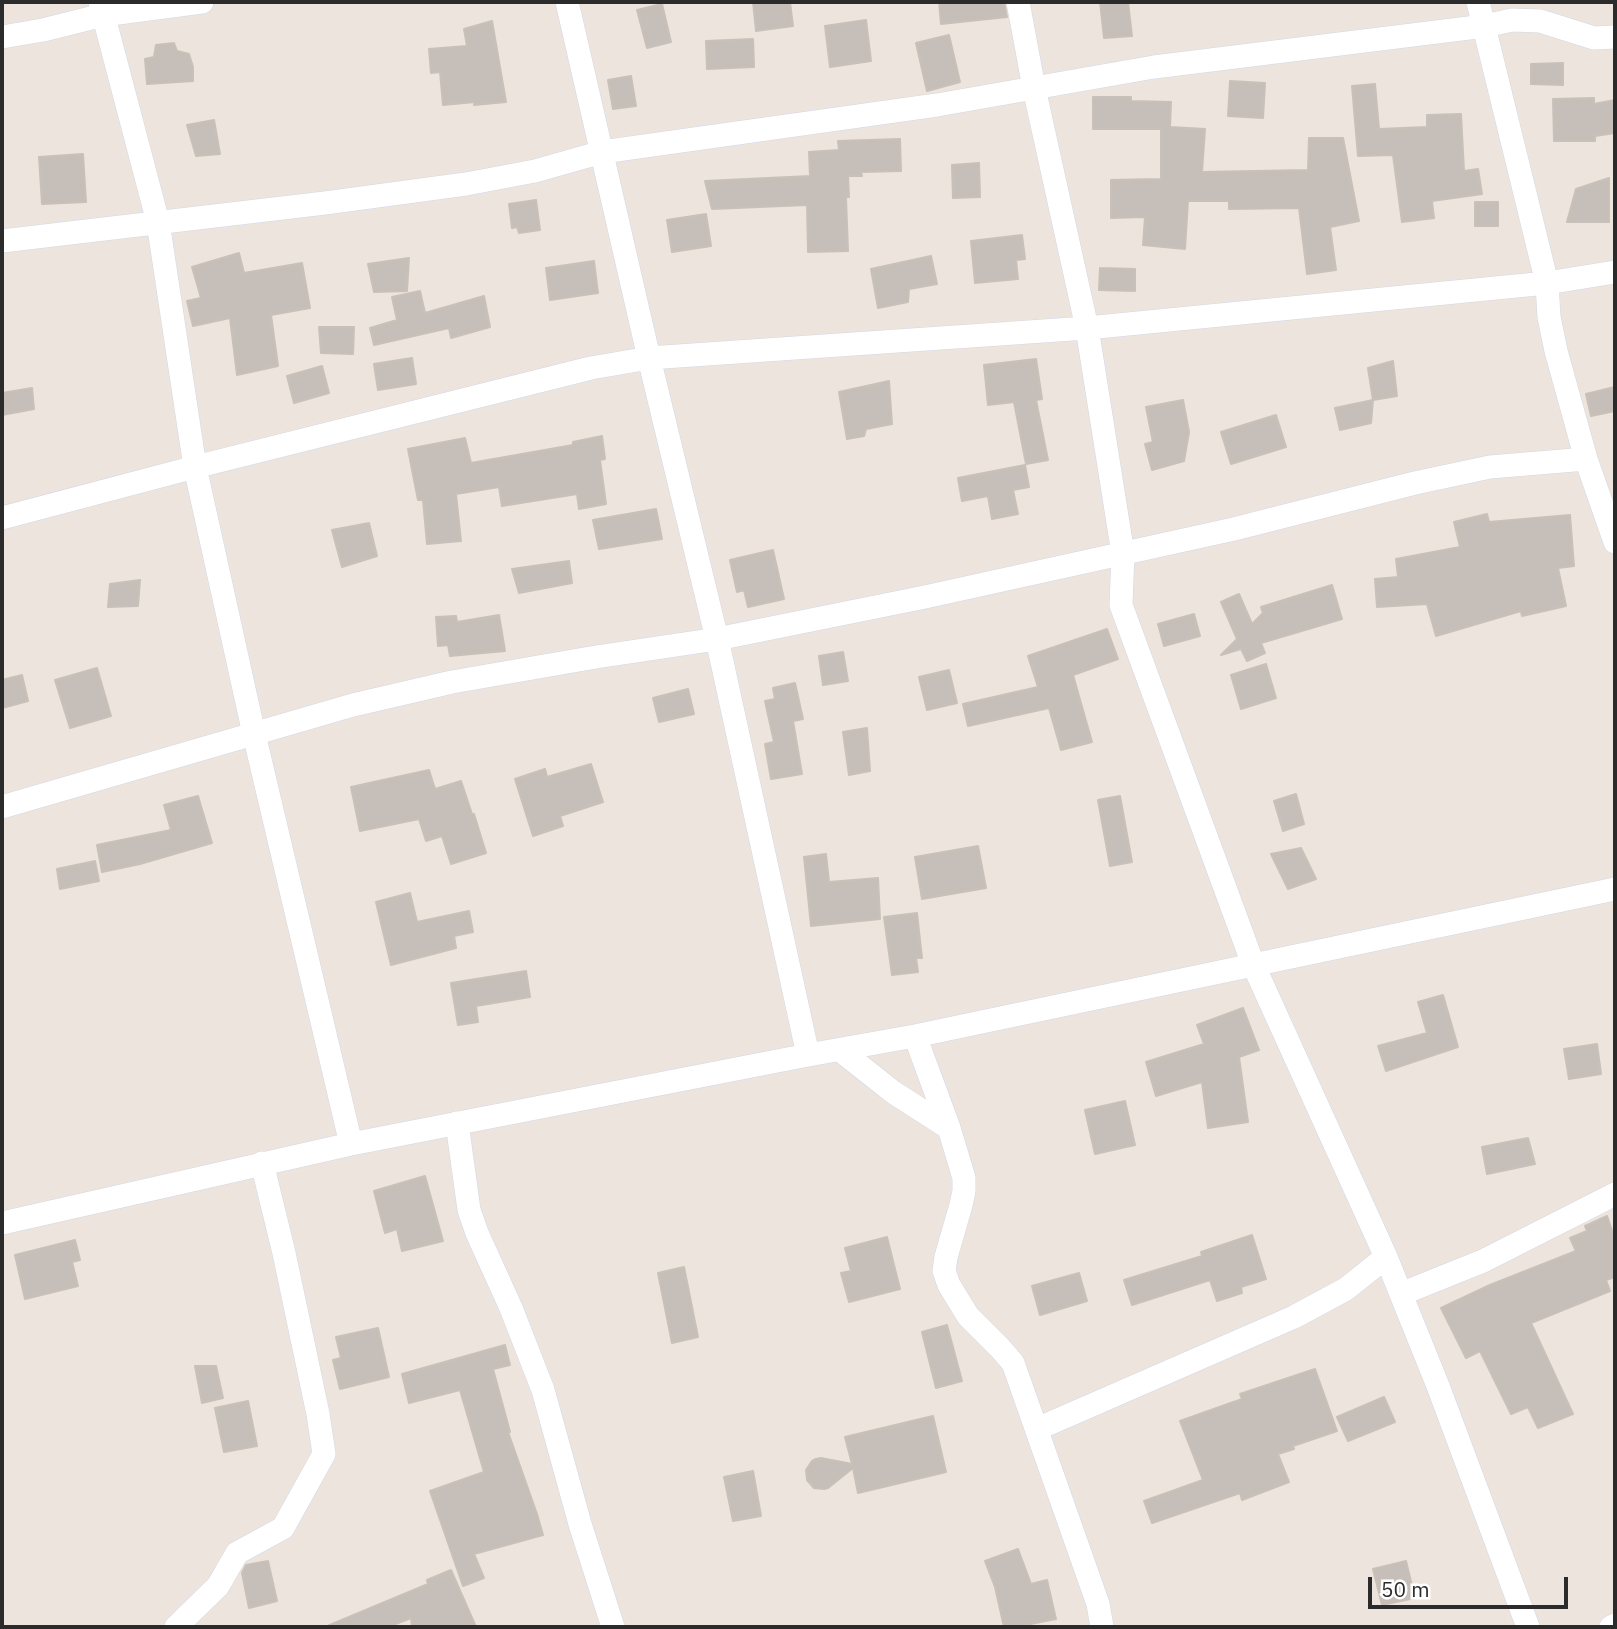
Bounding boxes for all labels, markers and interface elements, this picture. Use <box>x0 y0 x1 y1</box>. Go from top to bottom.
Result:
scale bar <box>1372 1562 1572 1606</box>
text: 50 m <box>1381 1575 1430 1603</box>

